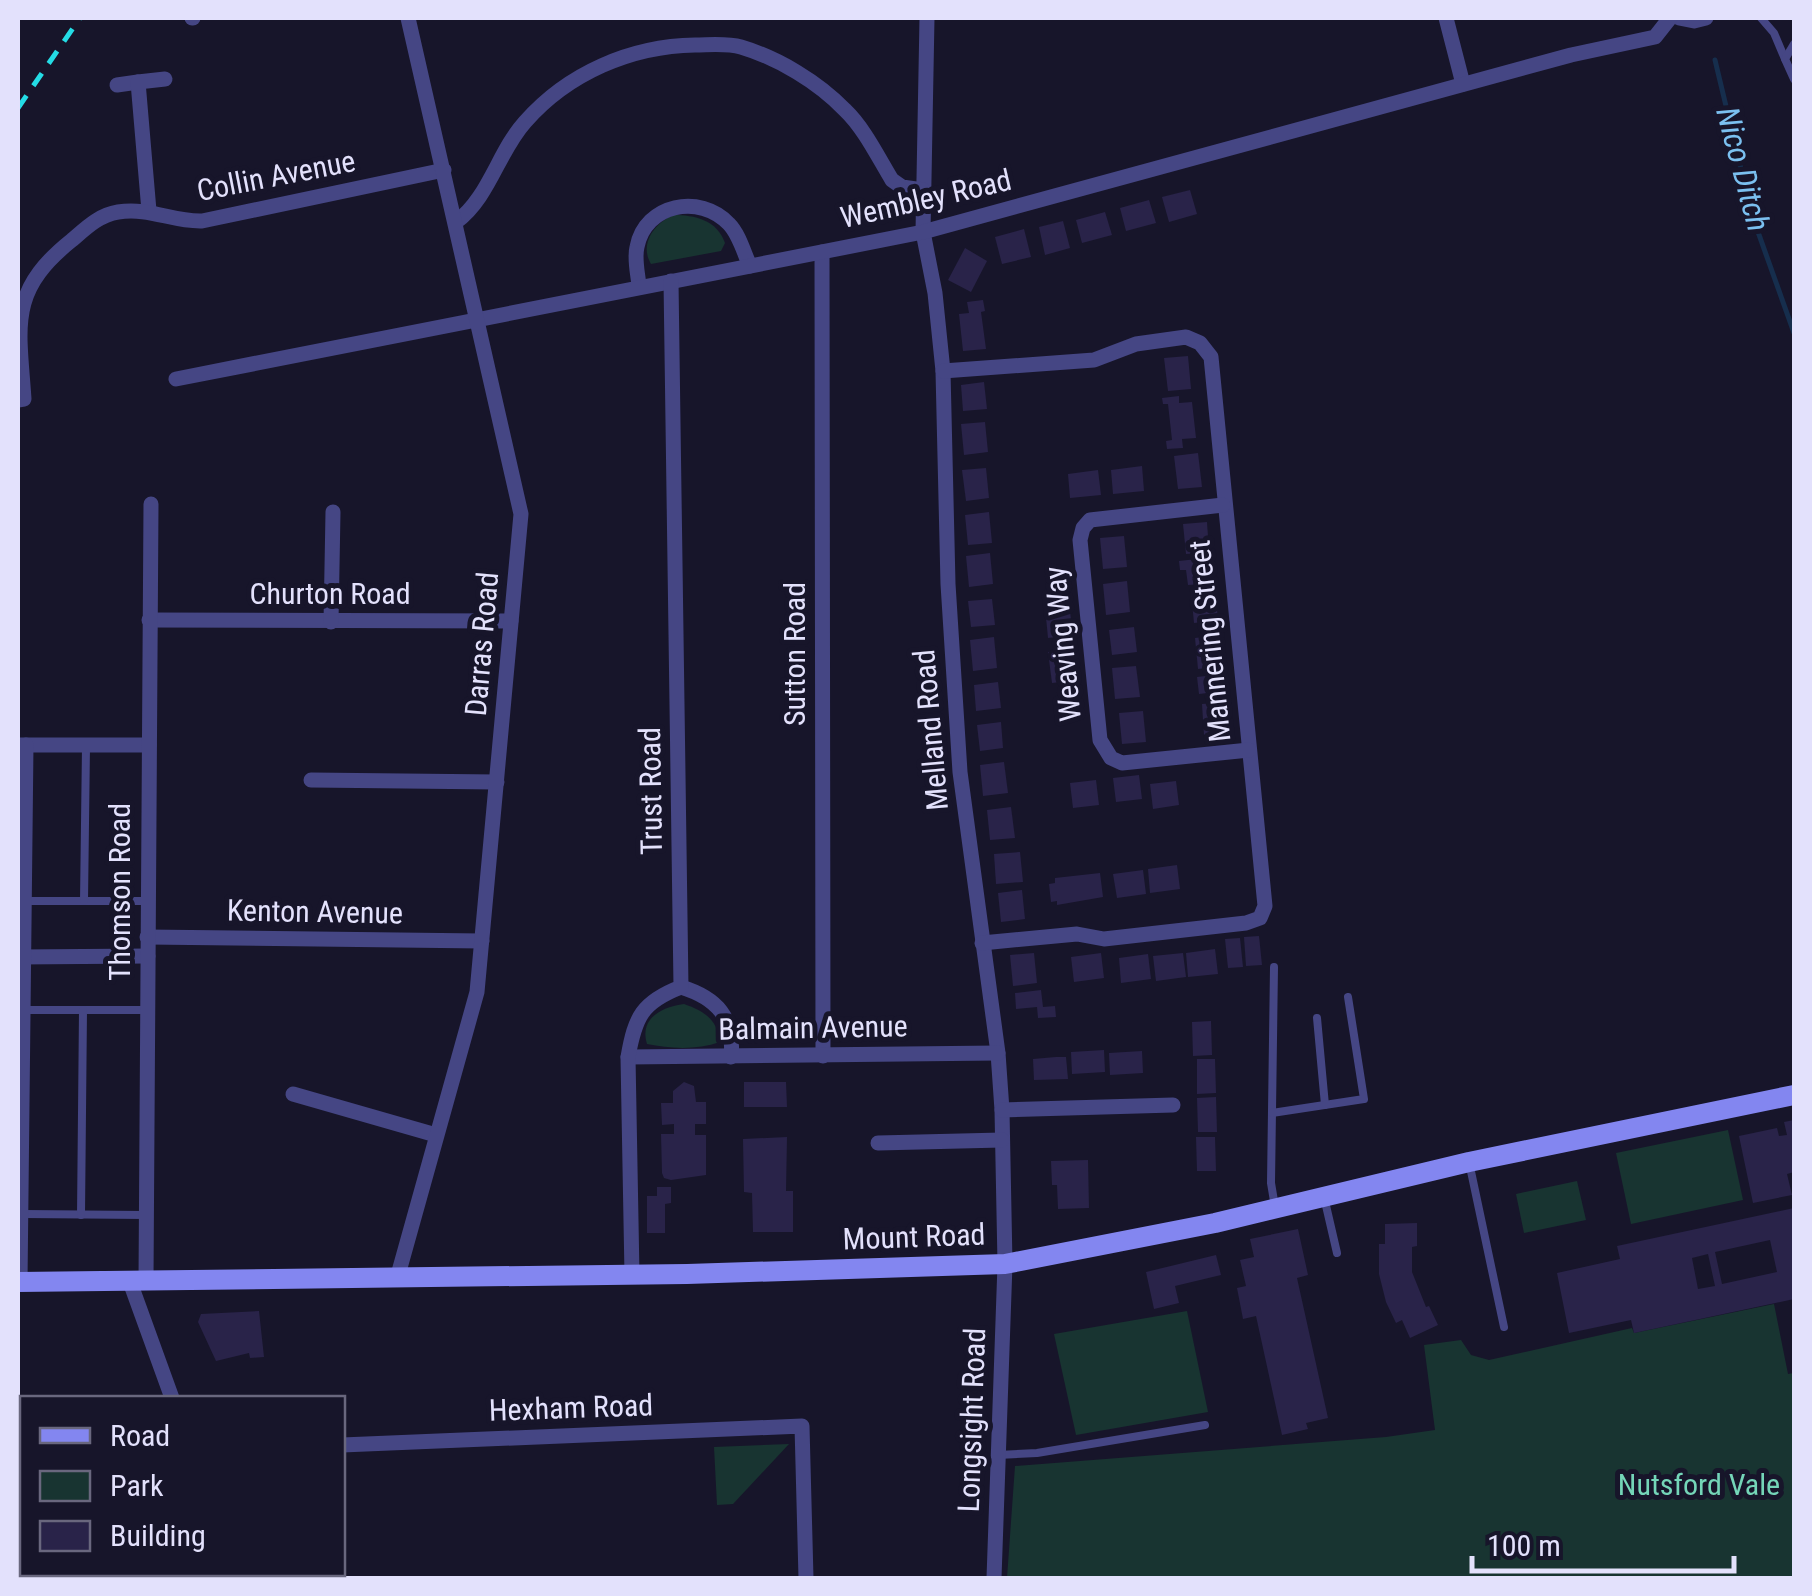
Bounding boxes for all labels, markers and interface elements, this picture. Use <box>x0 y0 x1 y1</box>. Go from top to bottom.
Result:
water label: Nico Ditch <box>1708 103 1778 235</box>
street label: Collin Avenue <box>194 143 358 208</box>
street label: Wembley Road <box>837 162 1015 235</box>
street label: Mannering Street <box>1182 538 1238 744</box>
street label: Weaving Way <box>1037 565 1088 723</box>
street label: Darras Road <box>458 571 505 717</box>
street label: Churton Road <box>249 576 411 611</box>
street label: Sutton Road <box>777 582 812 726</box>
street label: Melland Road <box>906 648 955 812</box>
street label: Trust Road <box>632 727 669 855</box>
street label: Thomson Road <box>102 803 137 981</box>
street label: Kenton Avenue <box>227 892 403 931</box>
street label: Balmain Avenue <box>718 1008 908 1047</box>
street label: Mount Road <box>842 1217 986 1256</box>
street label: Longsight Road <box>951 1327 992 1513</box>
street label: Hexham Road <box>488 1387 654 1428</box>
legend <box>20 1396 345 1576</box>
text: Road <box>110 1418 170 1453</box>
park label: Nutsford Vale <box>1618 1467 1780 1502</box>
text: Park <box>110 1468 164 1503</box>
scale bar <box>1472 1511 1734 1573</box>
text: Building <box>110 1518 206 1553</box>
text: 100 m <box>1487 1528 1561 1563</box>

